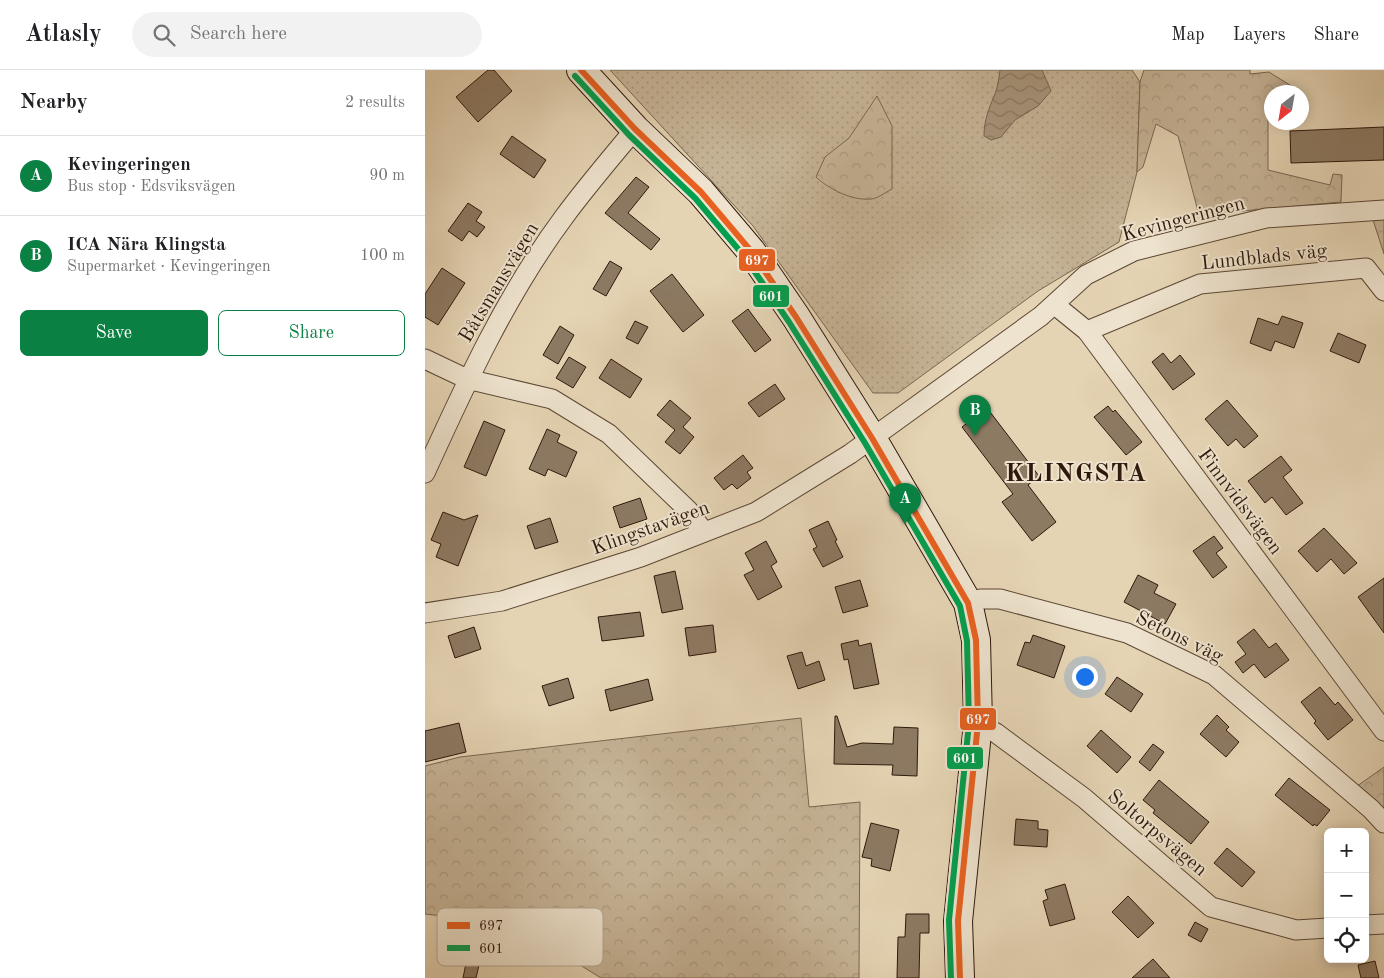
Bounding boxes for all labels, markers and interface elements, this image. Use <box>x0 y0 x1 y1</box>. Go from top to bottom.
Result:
search box <box>132 12 482 57</box>
icon: search <box>150 21 178 49</box>
text: Atlasly <box>25 23 102 47</box>
text: Search here <box>190 25 287 44</box>
text: Map <box>1171 26 1205 44</box>
text: Layers <box>1233 26 1285 44</box>
text: Share <box>1313 26 1359 44</box>
north arrow <box>1264 85 1309 130</box>
text: Nearby <box>20 92 88 113</box>
text: 2 results <box>345 95 405 111</box>
text: Kevingeringen <box>67 156 191 175</box>
text: A <box>30 168 42 184</box>
text: 90 m <box>369 168 405 184</box>
text: Bus stop · Edsviksvägen <box>67 179 236 195</box>
street label: Kevingeringen <box>1120 194 1247 246</box>
street label: Båtsmansvägen <box>456 219 543 346</box>
text: ICA Nära Klingsta <box>67 236 226 255</box>
street label: Lundblads väg <box>1200 241 1329 275</box>
text: B <box>30 248 42 264</box>
text: 100 m <box>360 248 405 264</box>
line badge: 697 <box>738 248 776 272</box>
text: 697 <box>745 254 769 268</box>
text: Supermarket · Kevingeringen <box>67 259 271 275</box>
line badge: 601 <box>752 284 790 308</box>
text: 601 <box>759 290 783 304</box>
button: Save <box>20 310 208 356</box>
button: Share <box>218 310 405 356</box>
pin: B <box>959 395 991 436</box>
street label: Finnvidsvägen <box>1193 446 1286 559</box>
district label: KLINGSTA <box>1005 462 1147 487</box>
pin: A <box>889 483 921 524</box>
street label: Klingstavägen <box>589 498 712 559</box>
street label: Setons väg <box>1132 608 1226 668</box>
your location <box>1072 664 1098 690</box>
line badge: 697 <box>959 707 997 731</box>
text: 697 <box>966 713 990 727</box>
line badge: 601 <box>946 746 984 770</box>
text: 601 <box>953 752 977 766</box>
street label: Soltorpsvägen <box>1103 786 1210 881</box>
map controls <box>1324 828 1369 963</box>
button: + <box>1324 828 1369 873</box>
button: − <box>1324 873 1369 918</box>
legend <box>437 908 603 966</box>
button: locate <box>1324 918 1369 963</box>
text: 697 <box>479 919 503 933</box>
text: 601 <box>479 942 503 956</box>

